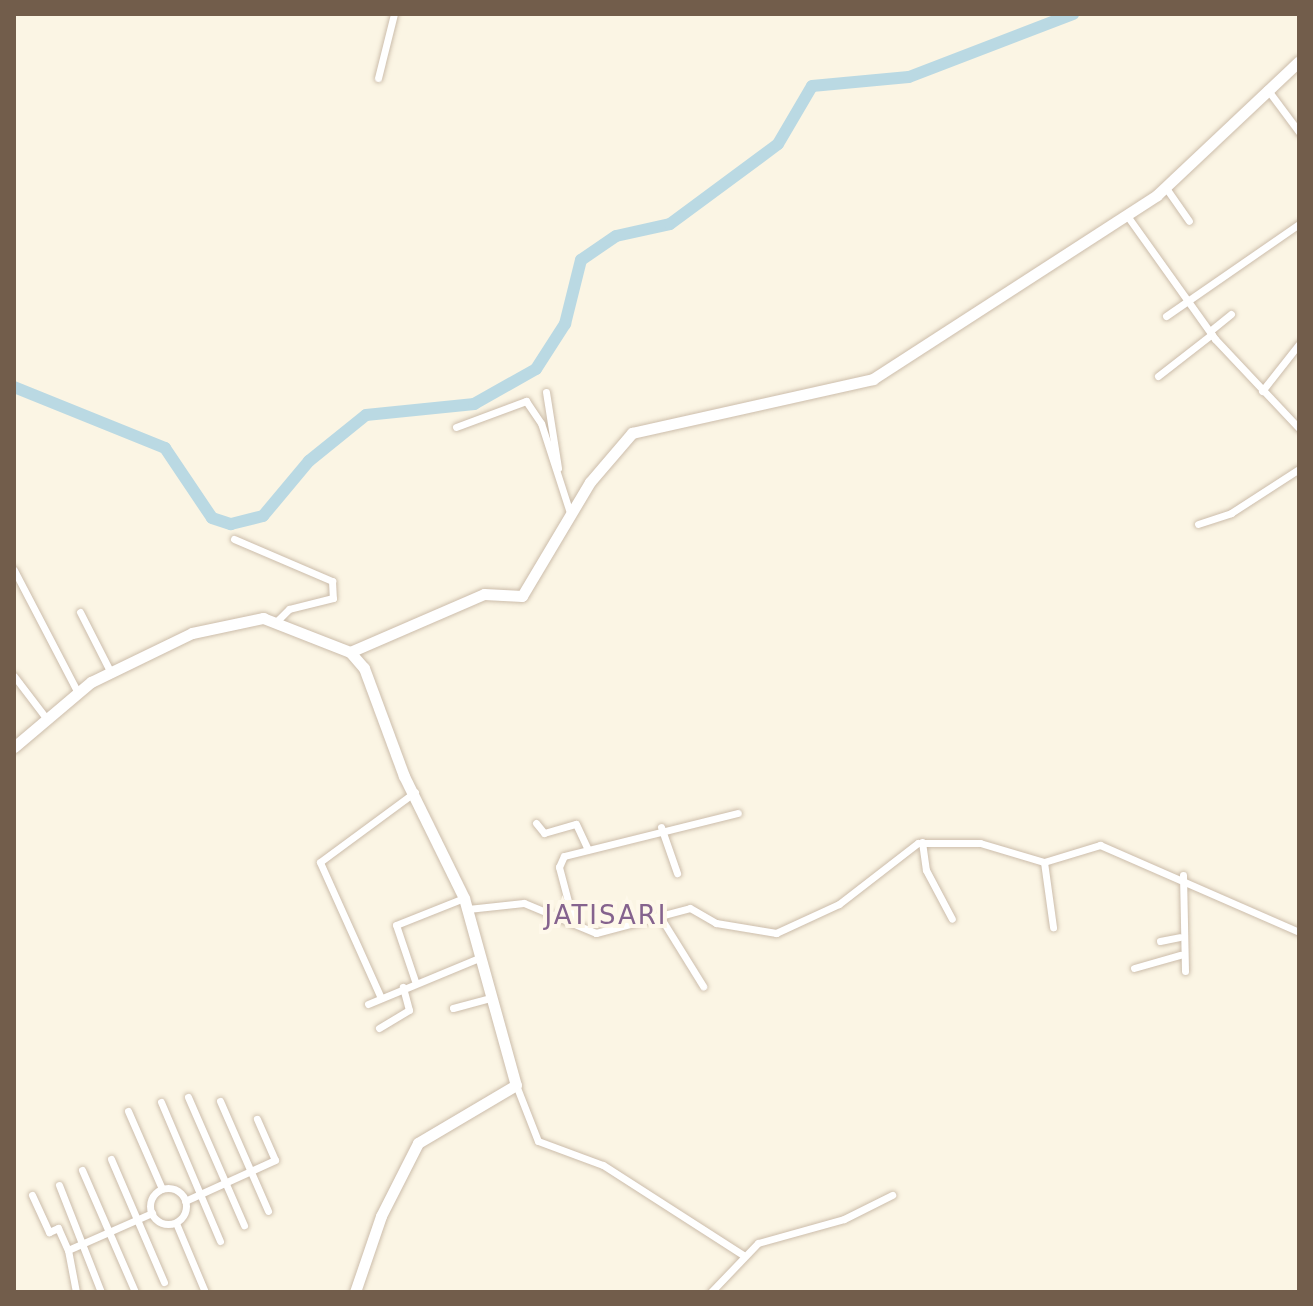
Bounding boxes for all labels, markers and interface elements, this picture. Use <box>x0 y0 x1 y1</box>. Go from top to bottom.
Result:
district label: JATISARI <box>544 900 668 932</box>

